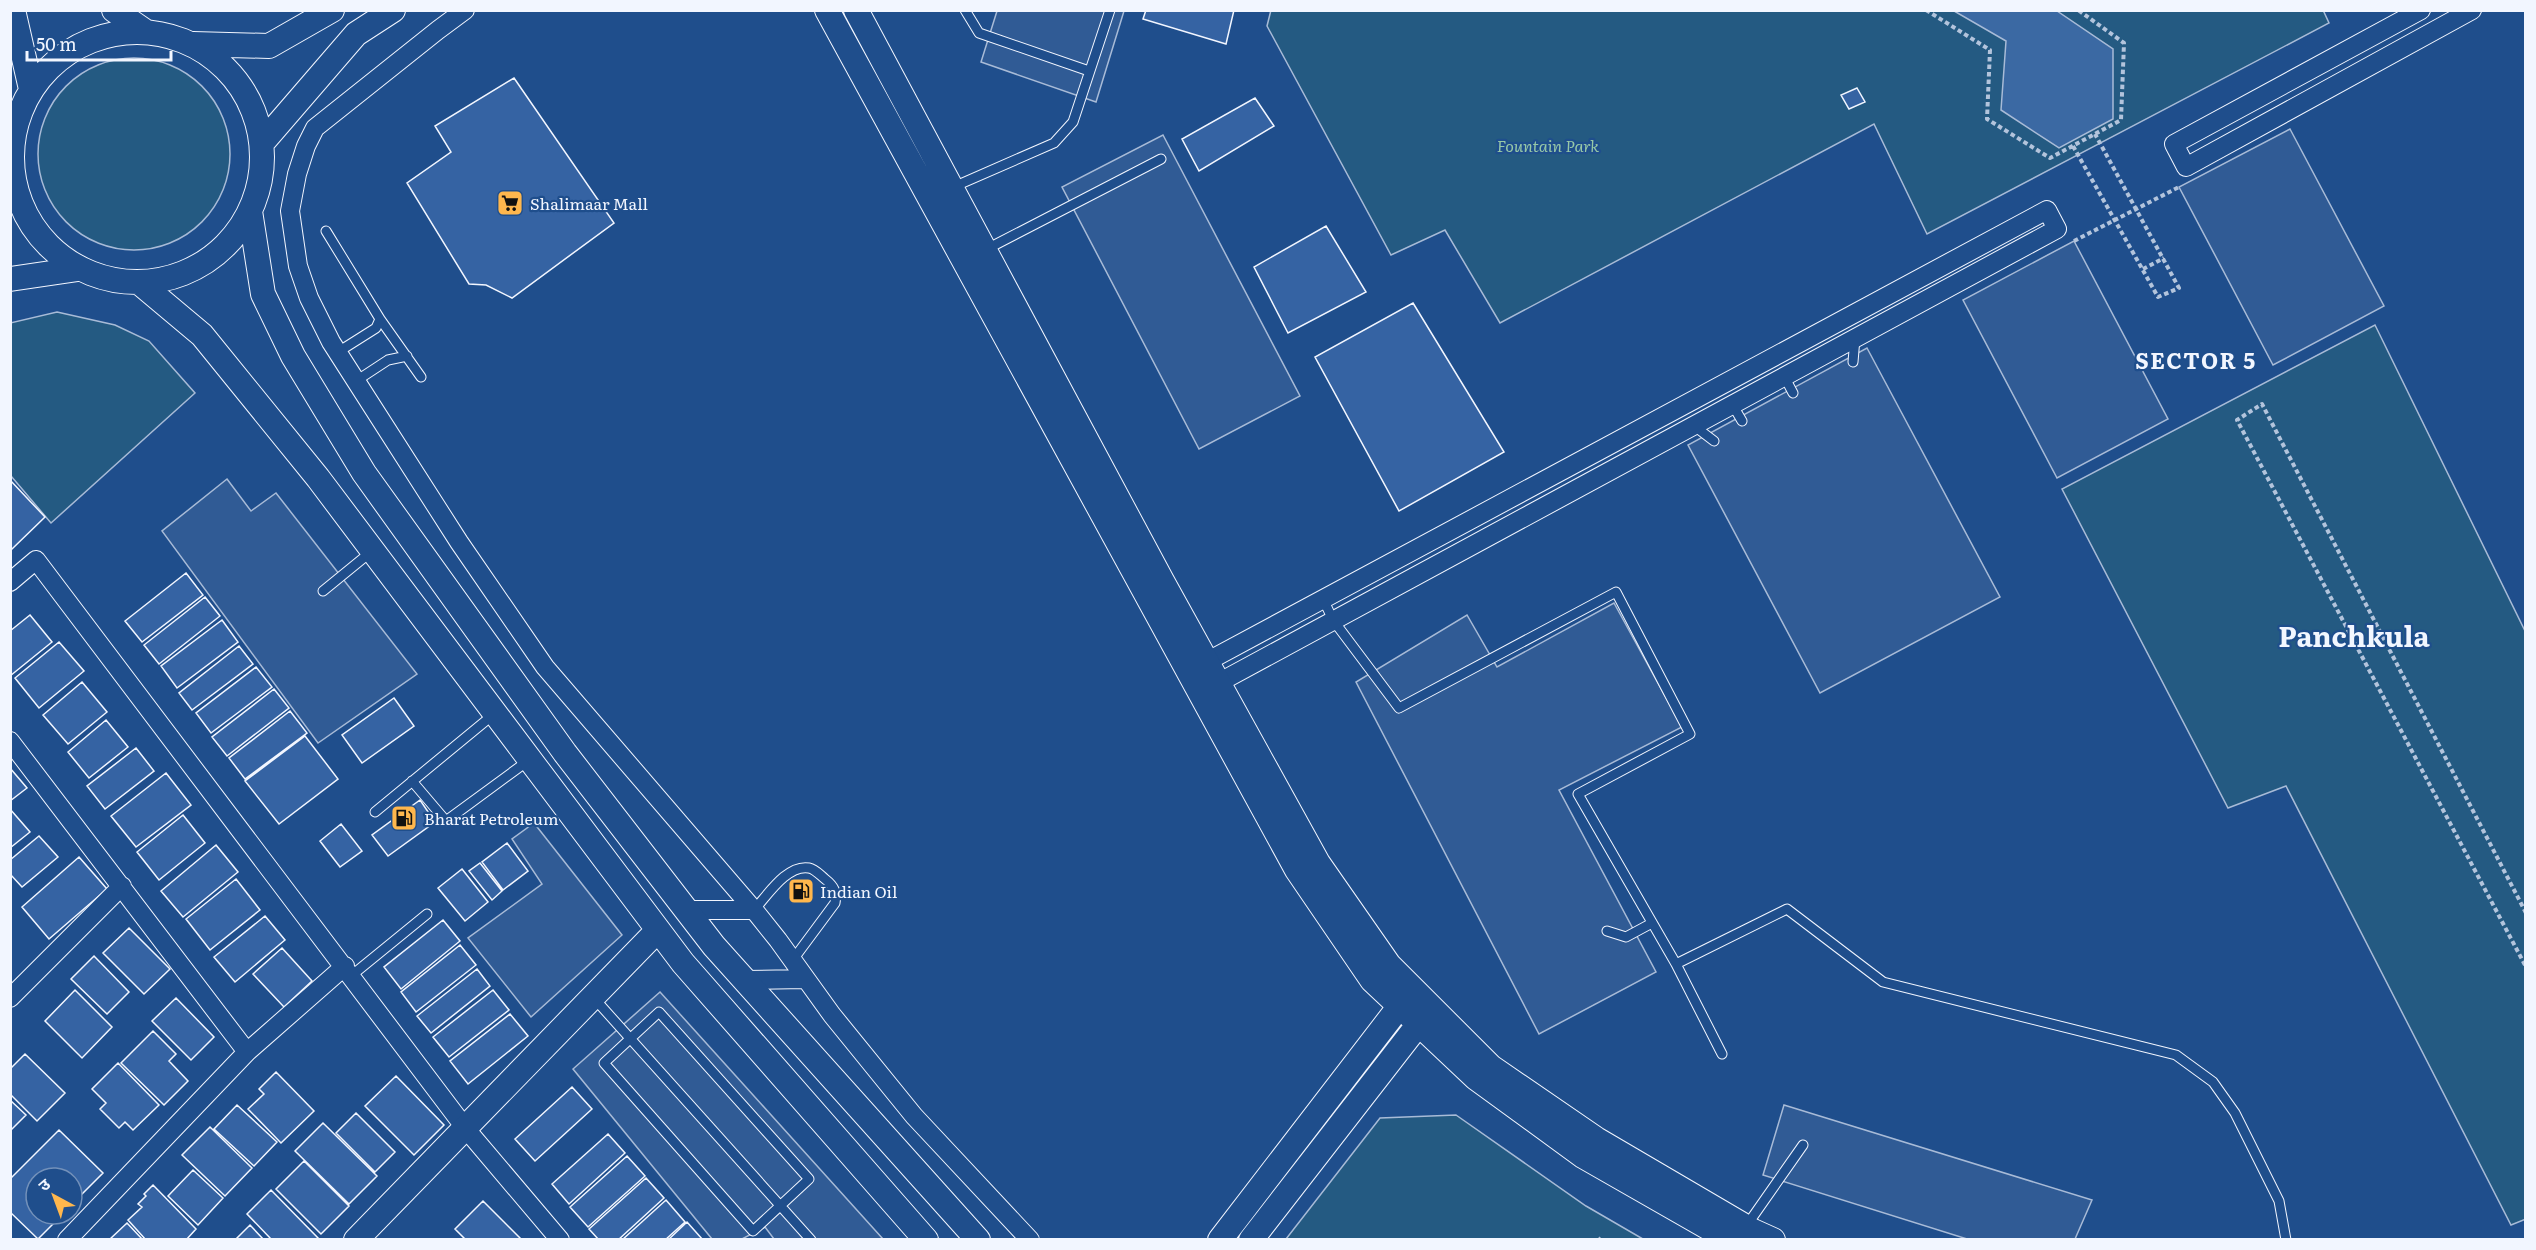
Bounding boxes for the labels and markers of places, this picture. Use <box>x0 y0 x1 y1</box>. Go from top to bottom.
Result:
supermarket icon: Shalimaar Mall <box>495 188 525 218</box>
place label: Shalimaar Mall <box>530 191 648 215</box>
fuel station icon: Bharat Petroleum <box>389 803 419 833</box>
place label: Bharat Petroleum <box>424 806 559 830</box>
fuel station icon: Indian Oil <box>786 876 816 906</box>
place label: Indian Oil <box>820 879 897 903</box>

